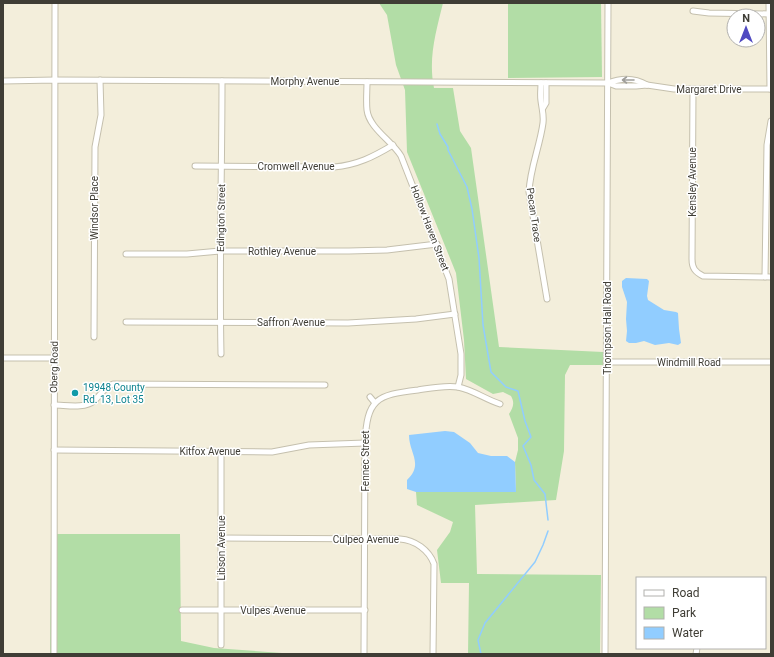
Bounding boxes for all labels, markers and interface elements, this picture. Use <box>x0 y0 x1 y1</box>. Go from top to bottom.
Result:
north arrow <box>726 8 766 48</box>
text: N <box>742 12 750 25</box>
street label: Morphy Avenue <box>271 76 339 87</box>
one-way arrow <box>622 76 635 84</box>
street label: Margaret Drive <box>676 84 742 95</box>
street label: Kensley Avenue <box>687 147 698 217</box>
street label: Cromwell Avenue <box>257 161 335 172</box>
street label: Windsor Place <box>89 176 100 240</box>
street label: Edington Street <box>215 184 227 252</box>
street label: Hollow Haven Street <box>409 184 451 272</box>
street label: Pecan Trace <box>525 187 543 243</box>
street label: Rothley Avenue <box>248 246 316 257</box>
street label: Thompson Hall Road <box>602 281 613 375</box>
street label: Saffron Avenue <box>257 317 325 328</box>
street label: Oberg Road <box>48 341 60 393</box>
street label: Windmill Road <box>657 357 721 368</box>
place label: 19948 County Rd. 13, Lot 35 <box>83 382 145 405</box>
marker: 19948 County Rd. 13, Lot 35 <box>70 388 80 398</box>
street label: Fennec Street <box>360 430 371 492</box>
street label: Kitfox Avenue <box>179 446 241 457</box>
street label: Libson Avenue <box>216 516 227 581</box>
street label: Culpeo Avenue <box>333 534 399 545</box>
legend <box>636 577 766 649</box>
text: Road <box>672 586 700 600</box>
street label: Vulpes Avenue <box>240 605 306 616</box>
text: Park <box>672 606 697 620</box>
text: Water <box>672 626 703 640</box>

